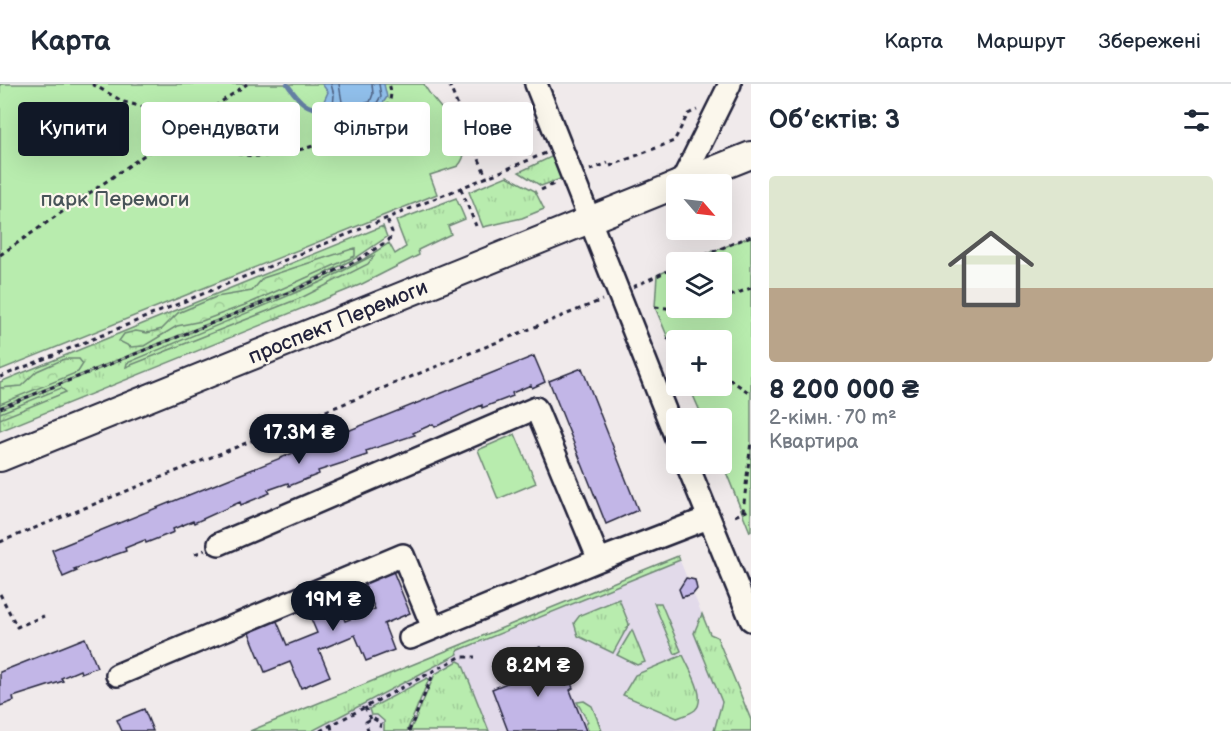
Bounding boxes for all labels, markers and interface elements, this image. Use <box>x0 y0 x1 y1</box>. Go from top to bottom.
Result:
text: Карта <box>30 25 110 58</box>
text: Карта <box>884 29 943 54</box>
text: Маршрут <box>976 29 1066 54</box>
text: Збережені <box>1099 29 1201 54</box>
chip: Купити <box>18 102 129 156</box>
chip: Орендувати <box>141 102 300 156</box>
chip: Фільтри <box>312 102 430 156</box>
chip: Нове <box>442 102 533 156</box>
icon: filters <box>1180 104 1213 137</box>
text: Об’єктів: 3 <box>769 105 900 136</box>
north arrow <box>666 174 732 240</box>
map controls <box>666 174 732 474</box>
park label: парк Перемоги <box>41 187 189 212</box>
icon: home <box>937 215 1045 323</box>
button: layers <box>666 252 732 318</box>
street label: проспект Перемоги <box>245 275 431 369</box>
button: + <box>666 330 732 396</box>
text: 8 200 000 ₴ <box>769 375 919 406</box>
text: 2-кімн. · 70 m² <box>769 406 897 430</box>
button: − <box>666 408 732 474</box>
pin: 17.3M ₴ <box>244 414 354 465</box>
text: 17.3M ₴ <box>263 421 335 445</box>
text: Квартира <box>769 430 859 454</box>
pin: 19M ₴ <box>291 581 375 632</box>
text: 19M ₴ <box>305 588 361 612</box>
pin: 8.2M ₴ <box>489 647 587 698</box>
text: 8.2M ₴ <box>506 654 570 678</box>

